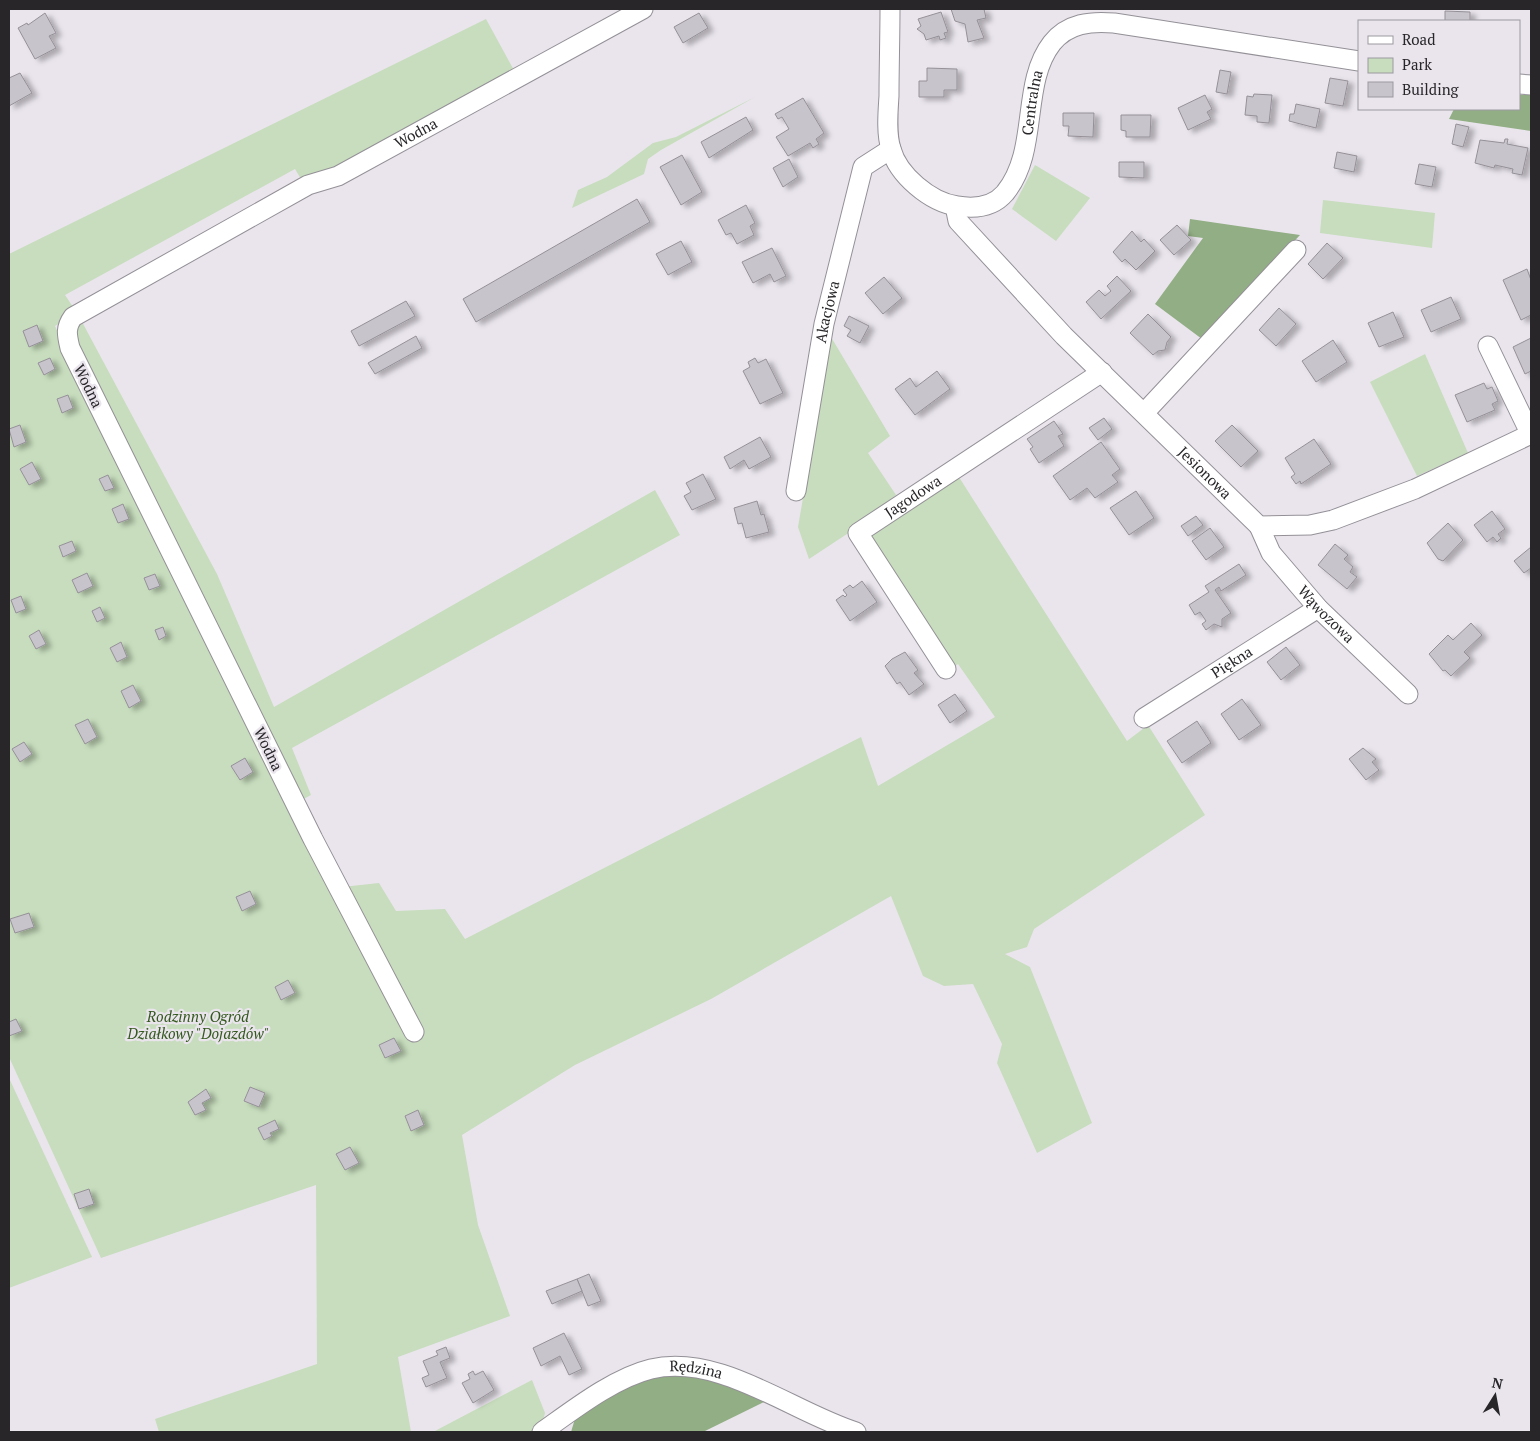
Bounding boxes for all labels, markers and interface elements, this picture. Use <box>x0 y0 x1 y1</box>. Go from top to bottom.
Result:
legend <box>1358 20 1520 110</box>
text: Road <box>1402 29 1435 49</box>
text: Park <box>1402 54 1432 74</box>
street label: Centralna <box>1016 67 1047 137</box>
text: Building <box>1402 79 1460 99</box>
street label: Wodna <box>391 112 441 152</box>
street label: Akacjowa <box>810 278 844 344</box>
street label: Wodna <box>70 360 108 411</box>
street label: Jesionowa <box>1174 442 1237 503</box>
street label: Jagodowa <box>880 470 945 522</box>
street label: Wąwozowa <box>1294 581 1360 647</box>
street label: Piękna <box>1207 641 1256 682</box>
street label: Wodna <box>250 723 288 774</box>
park label: Rodzinny Ogród Działkowy "Dojazdów" <box>126 1006 269 1043</box>
street label: Rędzina <box>669 1355 726 1383</box>
north arrow <box>1470 1371 1520 1421</box>
text: N <box>1491 1372 1505 1393</box>

